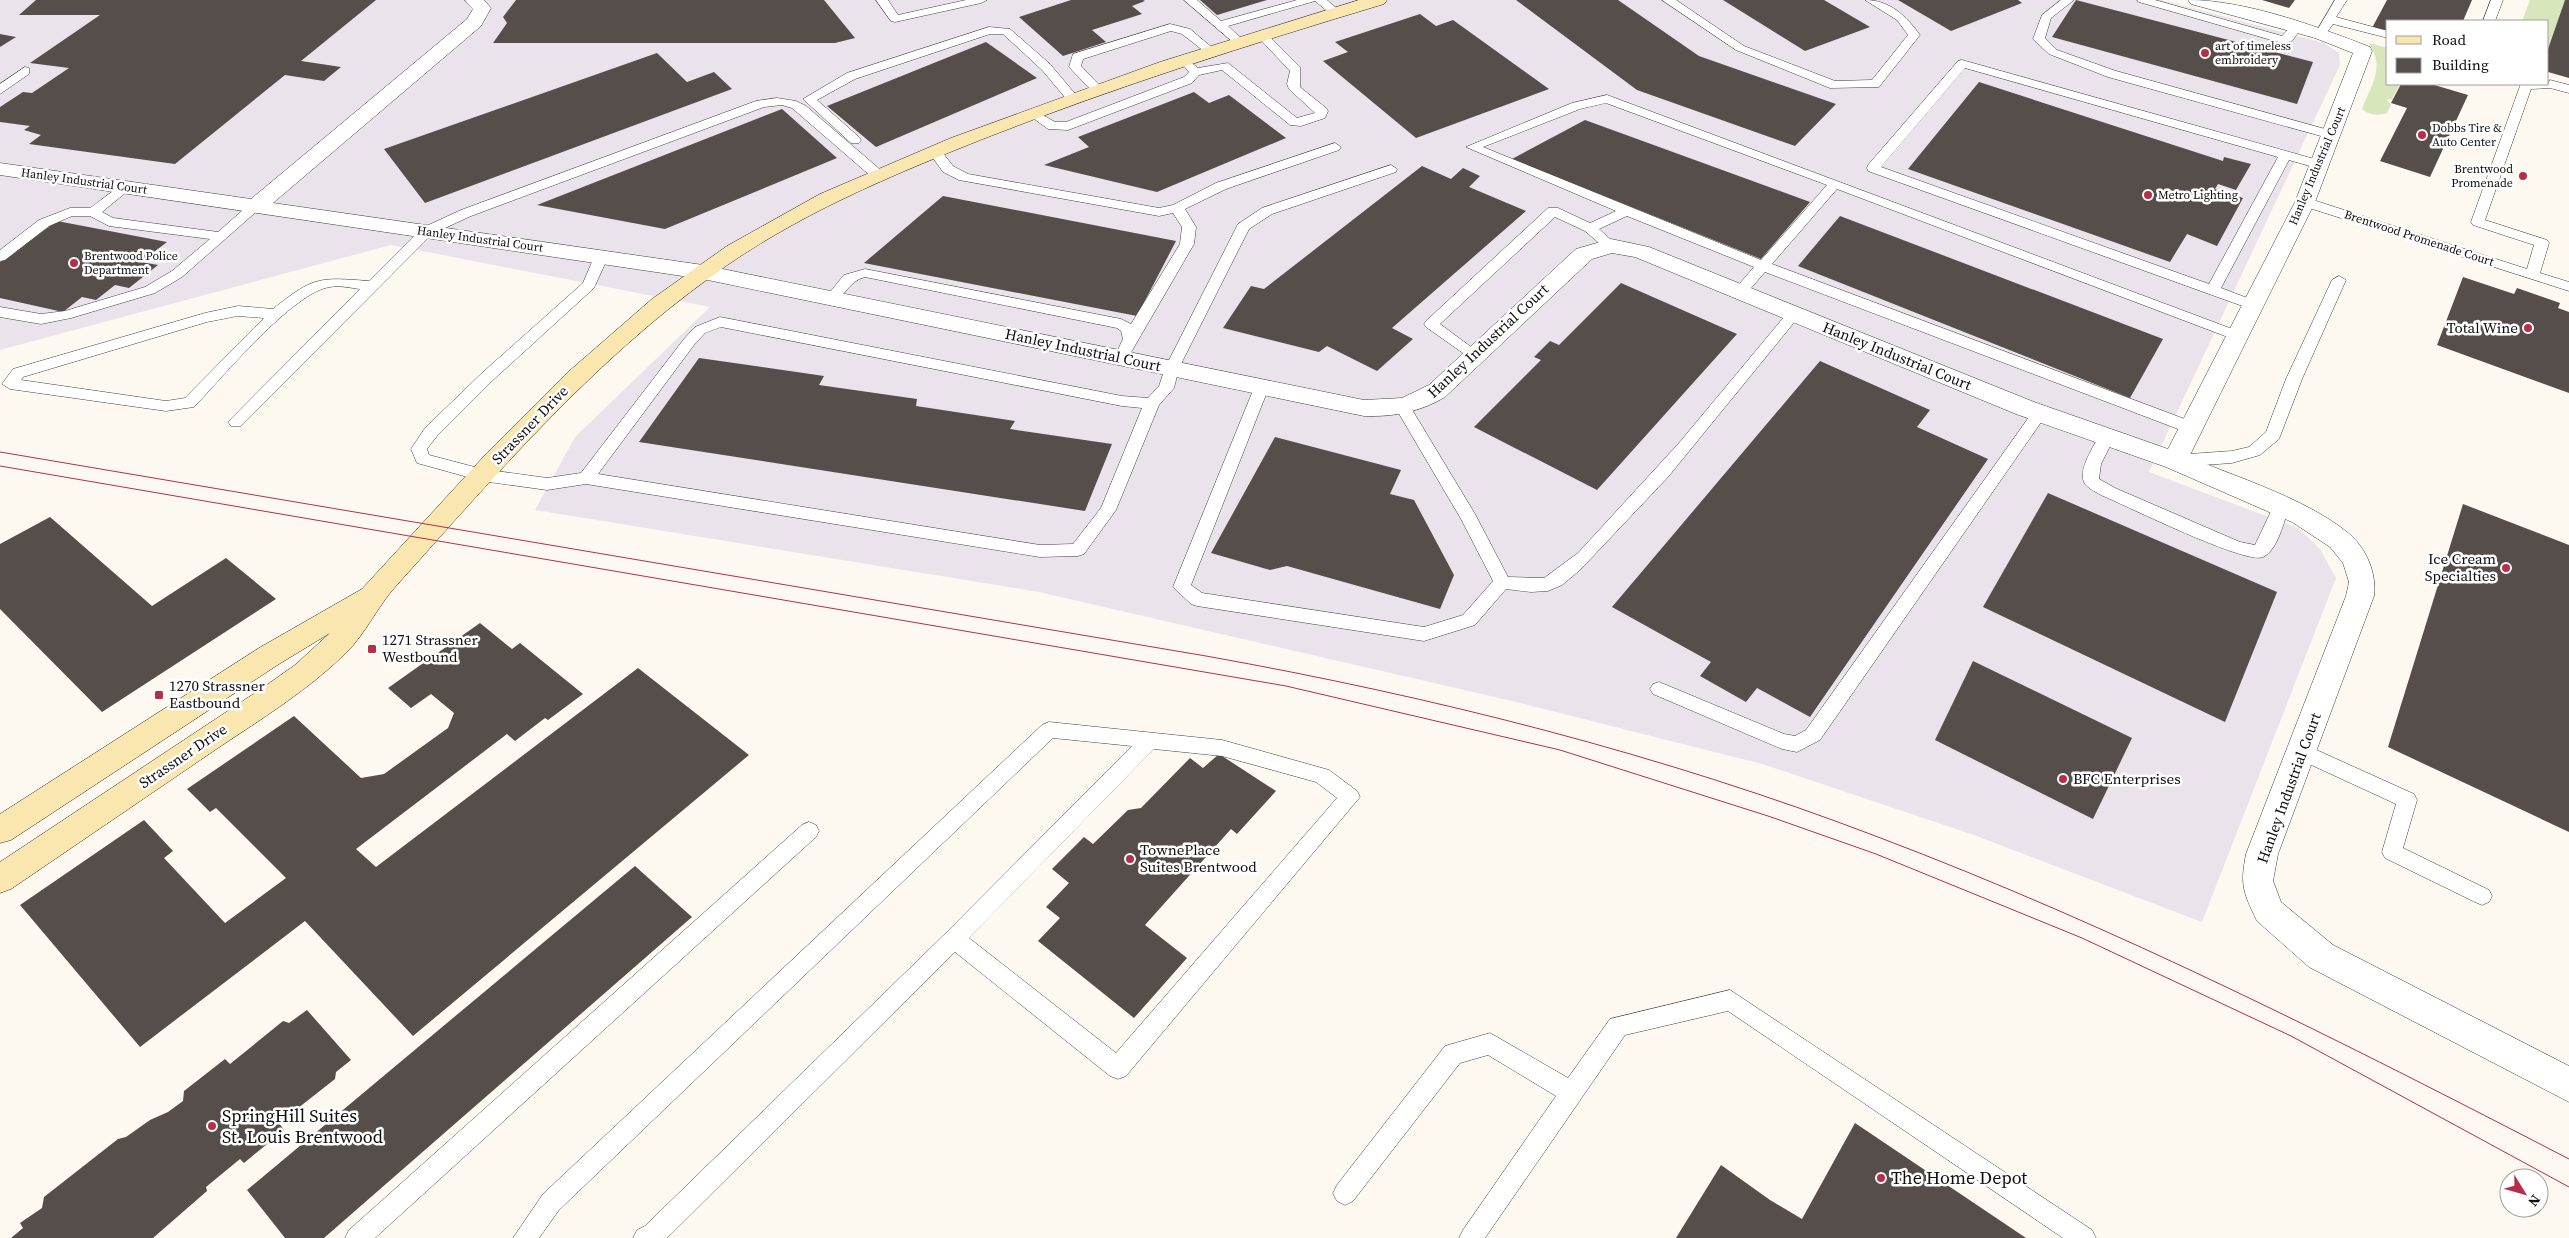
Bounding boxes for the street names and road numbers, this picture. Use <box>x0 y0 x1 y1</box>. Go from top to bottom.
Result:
street label: Hanley Industrial Court <box>2285 104 2349 228</box>
street label: Hanley Industrial Court <box>20 164 148 198</box>
street label: Brentwood Promenade Court <box>2342 206 2496 270</box>
street label: Hanley Industrial Court <box>416 222 544 256</box>
street label: Hanley Industrial Court <box>1422 279 1553 402</box>
street label: Hanley Industrial Court <box>1820 316 1975 395</box>
street label: Hanley Industrial Court <box>1003 323 1163 376</box>
street label: Strassner Drive <box>487 380 573 469</box>
street label: Hanley Industrial Court <box>2252 710 2326 866</box>
street label: Strassner Drive <box>135 718 231 793</box>

